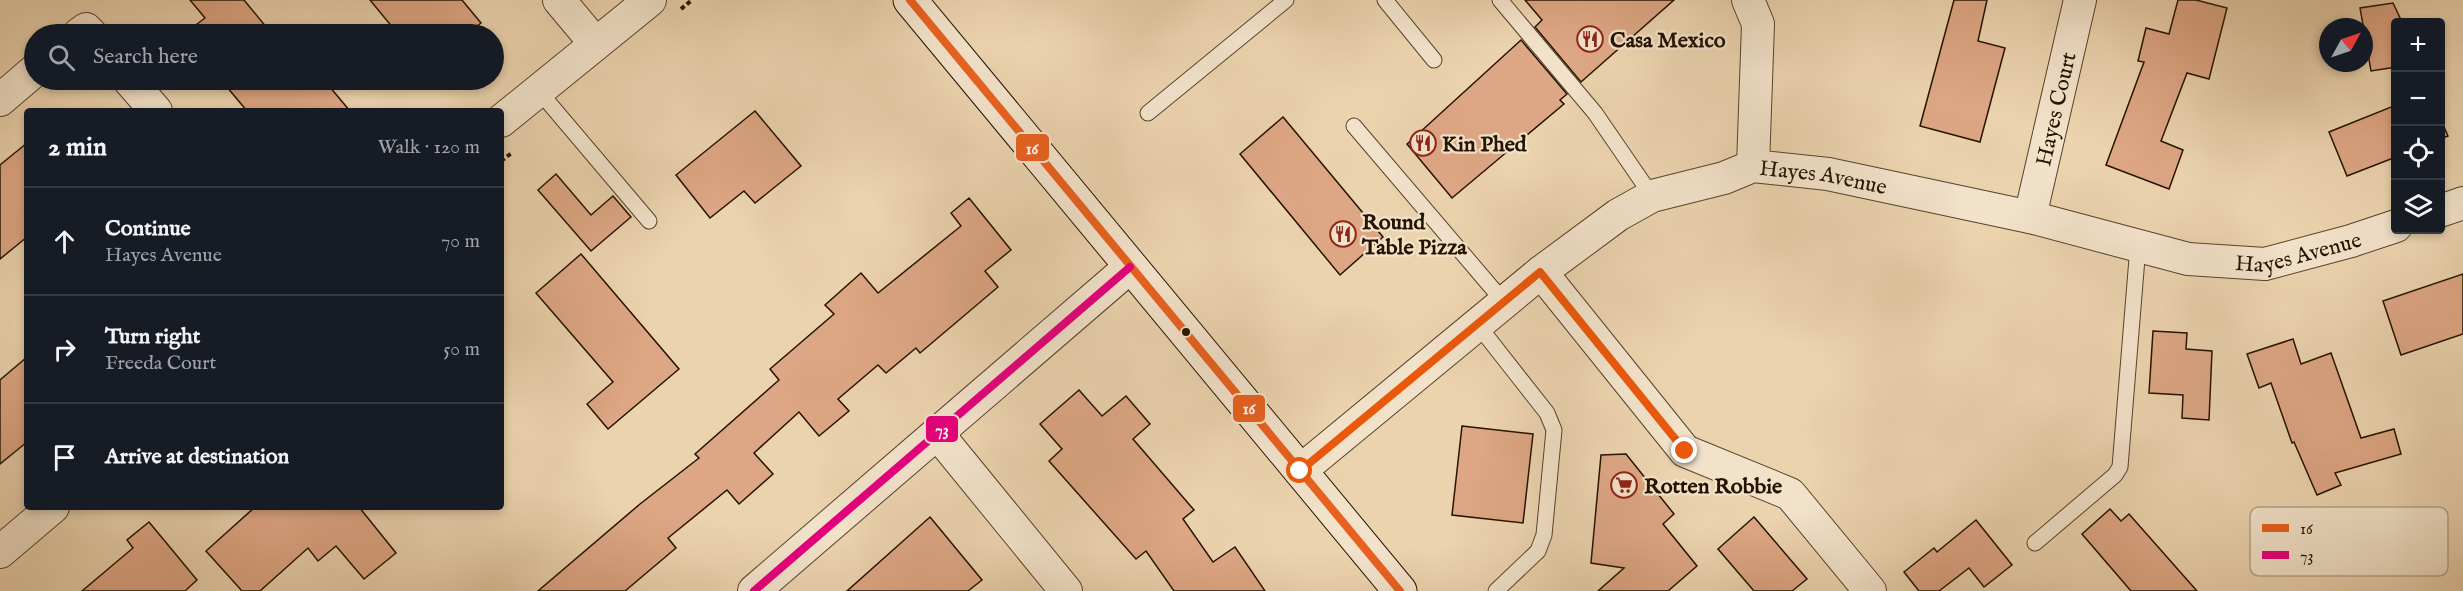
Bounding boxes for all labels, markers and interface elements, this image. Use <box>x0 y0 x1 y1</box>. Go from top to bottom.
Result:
north arrow <box>2319 18 2373 72</box>
map controls <box>2391 18 2445 234</box>
button: + <box>2391 18 2445 72</box>
search box <box>24 24 504 90</box>
restaurant icon: Casa Mexico <box>1575 24 1605 54</box>
place label: Casa Mexico <box>1610 27 1726 55</box>
icon: search <box>45 41 78 74</box>
text: Search here <box>93 43 198 71</box>
street label: Hayes Court <box>2030 49 2084 169</box>
button: − <box>2391 72 2445 126</box>
button: locate <box>2391 126 2445 180</box>
restaurant icon: Kin Phed <box>1408 128 1438 158</box>
text: 2 min <box>48 131 107 164</box>
place label: Kin Phed <box>1442 131 1528 159</box>
line badge: 16 <box>1015 133 1050 162</box>
text: Walk · 120 m <box>378 135 480 160</box>
text: 16 <box>1026 140 1040 160</box>
street label: Hayes Avenue <box>1758 155 1889 202</box>
button: layers <box>2391 180 2445 234</box>
place label: Round Table Pizza <box>1361 209 1467 262</box>
text: Continue <box>105 215 191 243</box>
restaurant icon: Round Table Pizza <box>1328 219 1358 249</box>
icon: ahead <box>48 225 81 258</box>
street label: Hayes Avenue <box>2234 227 2365 280</box>
text: 70 m <box>441 229 480 254</box>
text: Hayes Avenue <box>105 243 222 268</box>
text: Turn right <box>105 323 200 351</box>
unlabelled marker <box>1180 326 1192 338</box>
icon: right <box>48 333 81 366</box>
text: 50 m <box>443 337 480 362</box>
text: Freeda Court <box>105 351 216 376</box>
line badge: 16 <box>1232 394 1266 423</box>
text: 16 <box>1243 400 1257 420</box>
line badge: 73 <box>925 415 959 443</box>
text: 73 <box>935 421 949 441</box>
route end <box>1671 437 1697 463</box>
icon: arrive <box>48 441 81 474</box>
text: Arrive at destination <box>105 443 289 471</box>
route start <box>1286 457 1312 483</box>
supermarket icon: Rotten Robbie <box>1609 470 1639 500</box>
place label: Rotten Robbie <box>1644 473 1782 501</box>
legend <box>2250 507 2448 576</box>
text: 16 <box>2300 520 2313 540</box>
text: 73 <box>2300 547 2313 567</box>

